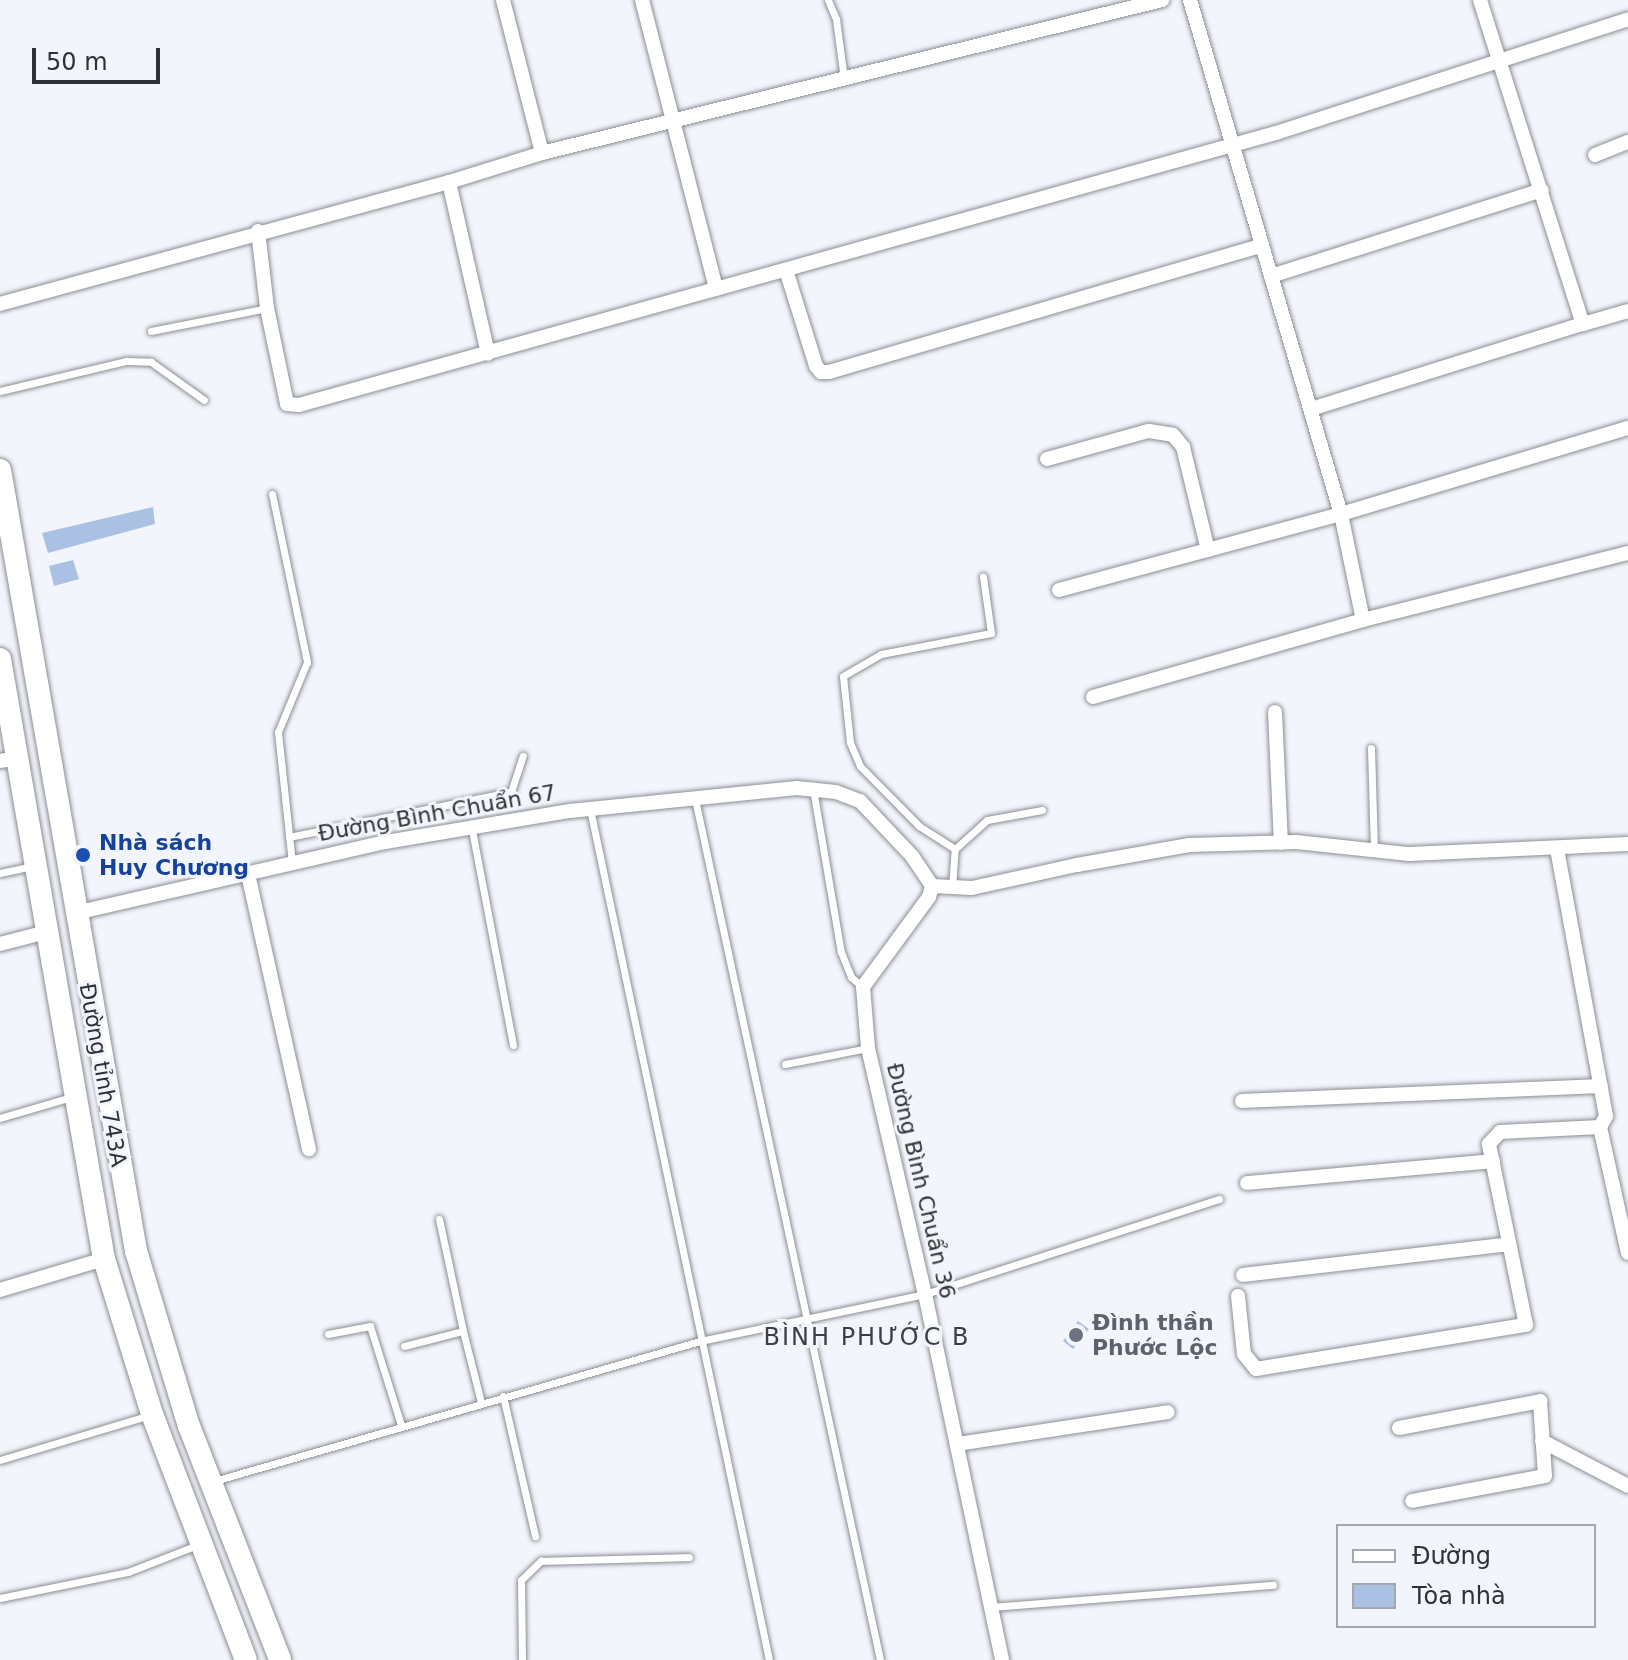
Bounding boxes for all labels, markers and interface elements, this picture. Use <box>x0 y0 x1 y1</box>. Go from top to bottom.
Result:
scale bar <box>36 32 164 82</box>
text: 50 m <box>46 48 108 76</box>
street label: Đường Bình Chuẩn 67 <box>316 779 558 847</box>
place label: Nhà sách Huy Chương <box>99 829 249 880</box>
marker: Nhà sách Huy Chương <box>74 846 92 864</box>
street label: Đường tỉnh 743A <box>74 981 132 1169</box>
street label: Đường Bình Chuẩn 36 <box>881 1061 961 1301</box>
place label: Đình thần Phước Lộc <box>1092 1309 1217 1360</box>
district label: BÌNH PHƯỚC B <box>763 1324 971 1352</box>
marker: Đình thần Phước Lộc <box>1067 1326 1085 1344</box>
legend <box>1336 1524 1596 1628</box>
text: Đường <box>1412 1542 1491 1570</box>
text: Tòa nhà <box>1412 1582 1506 1610</box>

